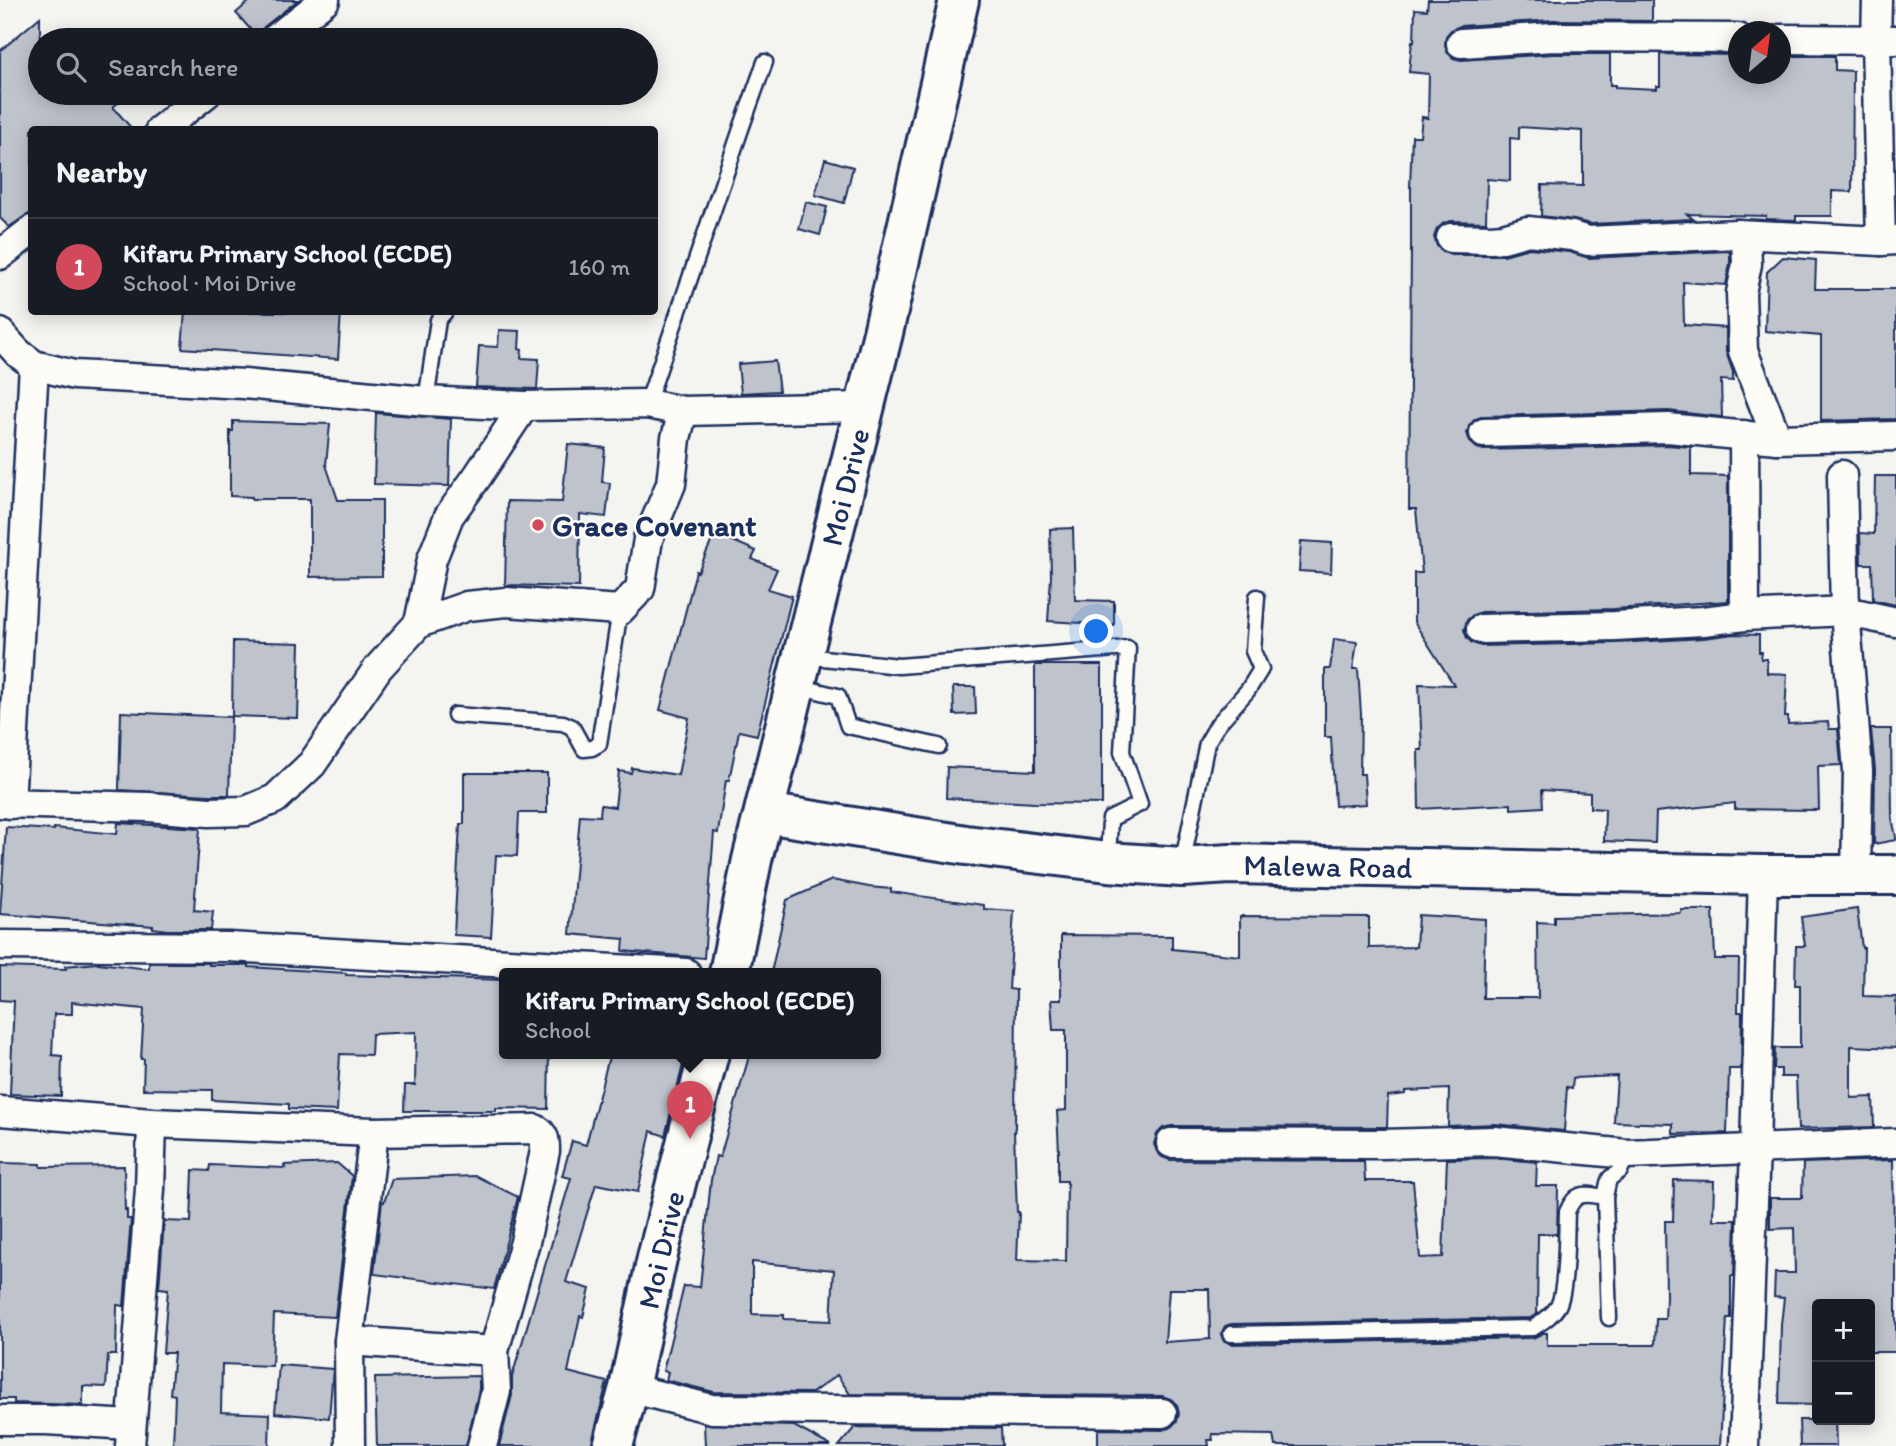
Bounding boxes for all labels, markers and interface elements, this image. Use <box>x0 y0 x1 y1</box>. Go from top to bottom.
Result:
north arrow <box>1728 21 1791 84</box>
search box <box>28 28 658 105</box>
icon: search <box>52 48 90 86</box>
text: Search here <box>108 51 238 83</box>
text: Nearby <box>56 153 147 190</box>
text: Kifaru Primary School (ECDE) <box>123 237 452 269</box>
text: 1 <box>74 253 84 281</box>
text: 160 m <box>568 253 630 281</box>
text: School · Moi Drive <box>123 269 296 297</box>
street label: Moi Drive <box>813 424 877 550</box>
place label: Grace Covenant <box>552 507 757 544</box>
marker: Grace Covenant <box>530 517 546 533</box>
your location <box>1079 614 1113 648</box>
street label: Malewa Road <box>1243 846 1413 886</box>
popup <box>499 968 881 1059</box>
text: Kifaru Primary School (ECDE) <box>525 984 855 1016</box>
text: School <box>525 1016 591 1044</box>
pin: 1 <box>667 1081 713 1139</box>
street label: Moi Drive <box>629 1187 693 1313</box>
map controls <box>1812 1299 1875 1425</box>
button: + <box>1812 1299 1875 1362</box>
button: − <box>1812 1362 1875 1425</box>

